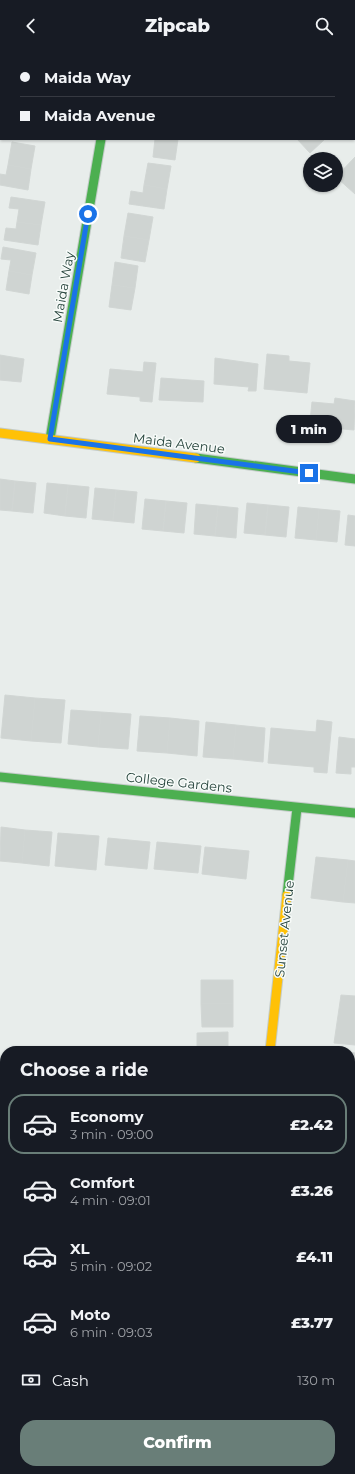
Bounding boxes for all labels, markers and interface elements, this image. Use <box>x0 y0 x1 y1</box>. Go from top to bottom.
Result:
icon: back <box>20 15 42 37</box>
text: Zipcab <box>145 15 210 37</box>
icon: search <box>313 15 335 37</box>
text: Maida Way <box>44 68 131 87</box>
text: Maida Avenue <box>44 106 155 125</box>
map controls <box>303 152 343 192</box>
button: layers <box>303 152 343 192</box>
route start <box>79 205 97 223</box>
street label: Maida Way <box>49 249 77 324</box>
callout: 1 min <box>276 415 342 443</box>
text: 1 min <box>291 421 327 437</box>
street label: Maida Avenue <box>132 429 226 457</box>
route end <box>300 464 318 482</box>
street label: College Gardens <box>125 768 233 796</box>
street label: Sunset Avenue <box>271 880 297 978</box>
text: Choose a ride <box>20 1059 148 1081</box>
icon: car <box>22 1106 58 1142</box>
text: Economy <box>70 1107 143 1126</box>
text: £2.42 <box>290 1115 333 1134</box>
text: 3 min · 09:00 <box>70 1126 153 1142</box>
icon: car <box>22 1172 58 1208</box>
text: Comfort <box>70 1173 135 1192</box>
text: £3.26 <box>291 1181 333 1200</box>
text: 4 min · 09:01 <box>70 1192 151 1208</box>
icon: car <box>22 1238 58 1274</box>
text: XL <box>70 1239 89 1258</box>
text: £4.11 <box>296 1247 333 1266</box>
text: 5 min · 09:02 <box>70 1258 152 1274</box>
icon: car <box>22 1304 58 1340</box>
text: Moto <box>70 1305 110 1324</box>
text: £3.77 <box>291 1313 333 1332</box>
text: 6 min · 09:03 <box>70 1324 153 1340</box>
icon: cash <box>20 1369 42 1391</box>
text: Cash <box>52 1371 89 1390</box>
text: 130 m <box>297 1372 335 1388</box>
button: Confirm <box>20 1420 335 1466</box>

